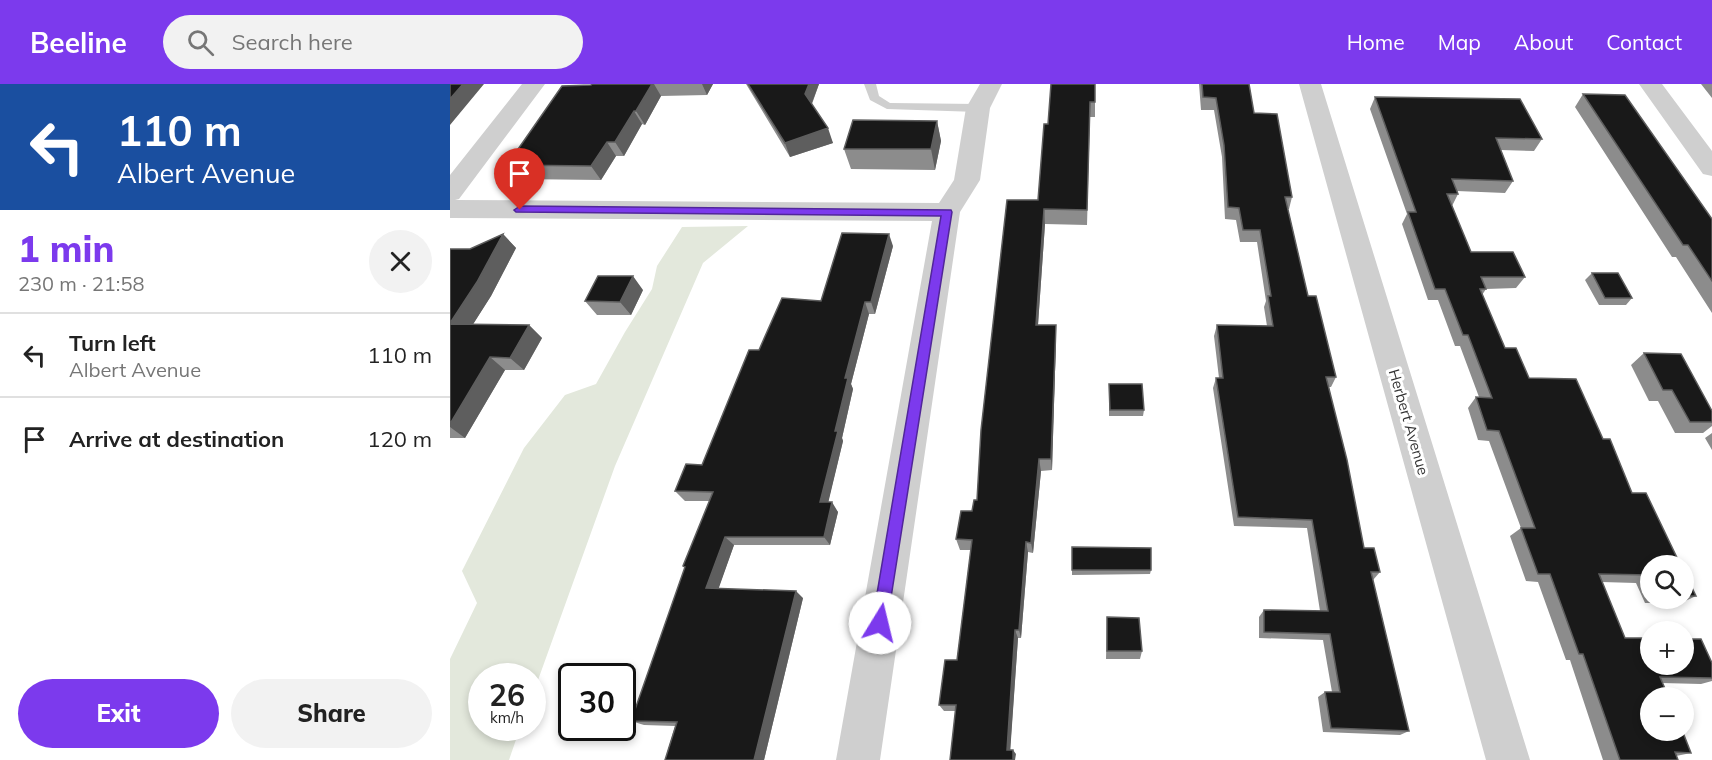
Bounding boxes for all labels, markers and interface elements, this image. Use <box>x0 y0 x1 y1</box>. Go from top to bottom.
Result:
search box <box>163 15 583 69</box>
text: Beeline <box>30 25 127 60</box>
icon: search <box>184 26 217 59</box>
text: Search here <box>232 28 353 56</box>
text: Home <box>1347 29 1405 55</box>
text: Map <box>1438 29 1481 55</box>
text: About <box>1514 29 1573 55</box>
text: Contact <box>1606 29 1682 55</box>
text: 110 m <box>117 104 242 157</box>
icon: left <box>18 108 96 186</box>
pin <box>494 148 545 210</box>
text: Albert Avenue <box>117 156 295 190</box>
icon: arrive <box>503 157 536 190</box>
text: 1 min <box>18 226 114 271</box>
button: close <box>369 230 432 293</box>
text: 230 m · 21:58 <box>18 271 144 296</box>
text: Turn left <box>69 329 156 357</box>
icon: left <box>18 339 51 372</box>
text: 110 m <box>367 341 432 369</box>
text: Albert Avenue <box>69 357 201 382</box>
street label: Herbert Avenue <box>1385 367 1433 477</box>
icon: arrive <box>18 423 51 456</box>
text: Arrive at destination <box>69 425 284 453</box>
text: 120 m <box>367 425 432 453</box>
map controls <box>1640 555 1694 741</box>
button: search <box>1640 555 1694 609</box>
position arrow <box>848 591 912 655</box>
button: + <box>1640 621 1694 675</box>
speed limit sign: 30 <box>558 663 636 741</box>
text: 26 <box>489 676 525 714</box>
button: Exit <box>18 679 219 748</box>
button: Share <box>231 679 432 748</box>
button: − <box>1640 687 1694 741</box>
text: km/h <box>490 708 524 727</box>

